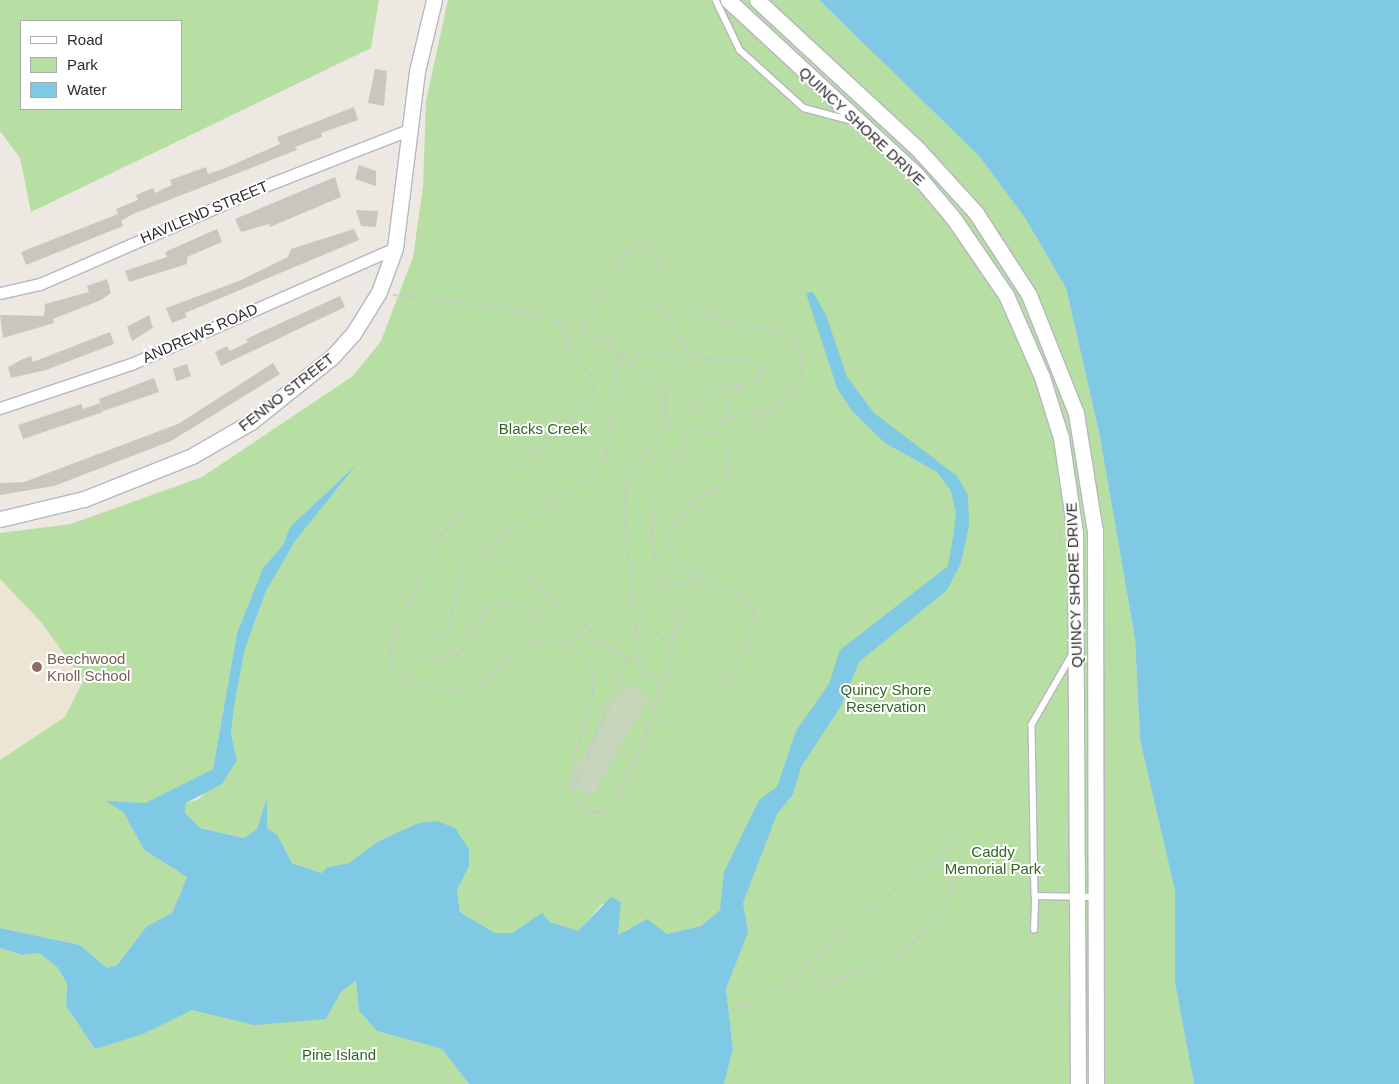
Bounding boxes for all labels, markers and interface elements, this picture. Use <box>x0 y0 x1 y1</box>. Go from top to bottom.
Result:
legend <box>20 20 182 110</box>
text: Road <box>67 31 103 48</box>
text: Park <box>67 56 98 73</box>
street label: QUINCY SHORE DRIVE <box>795 63 929 189</box>
text: Water <box>67 81 106 98</box>
street label: HAVILEND STREET <box>137 177 271 247</box>
street label: ANDREWS ROAD <box>140 300 260 366</box>
street label: FENNO STREET <box>235 349 337 435</box>
park label: Blacks Creek <box>499 420 587 438</box>
street label: QUINCY SHORE DRIVE <box>1062 502 1086 668</box>
place label: Beechwood Knoll School <box>47 649 130 684</box>
marker: Beechwood Knoll School <box>31 661 43 673</box>
park label: Quincy Shore Reservation <box>841 680 931 715</box>
park label: Caddy Memorial Park <box>945 842 1041 877</box>
park label: Pine Island <box>302 1046 376 1064</box>

